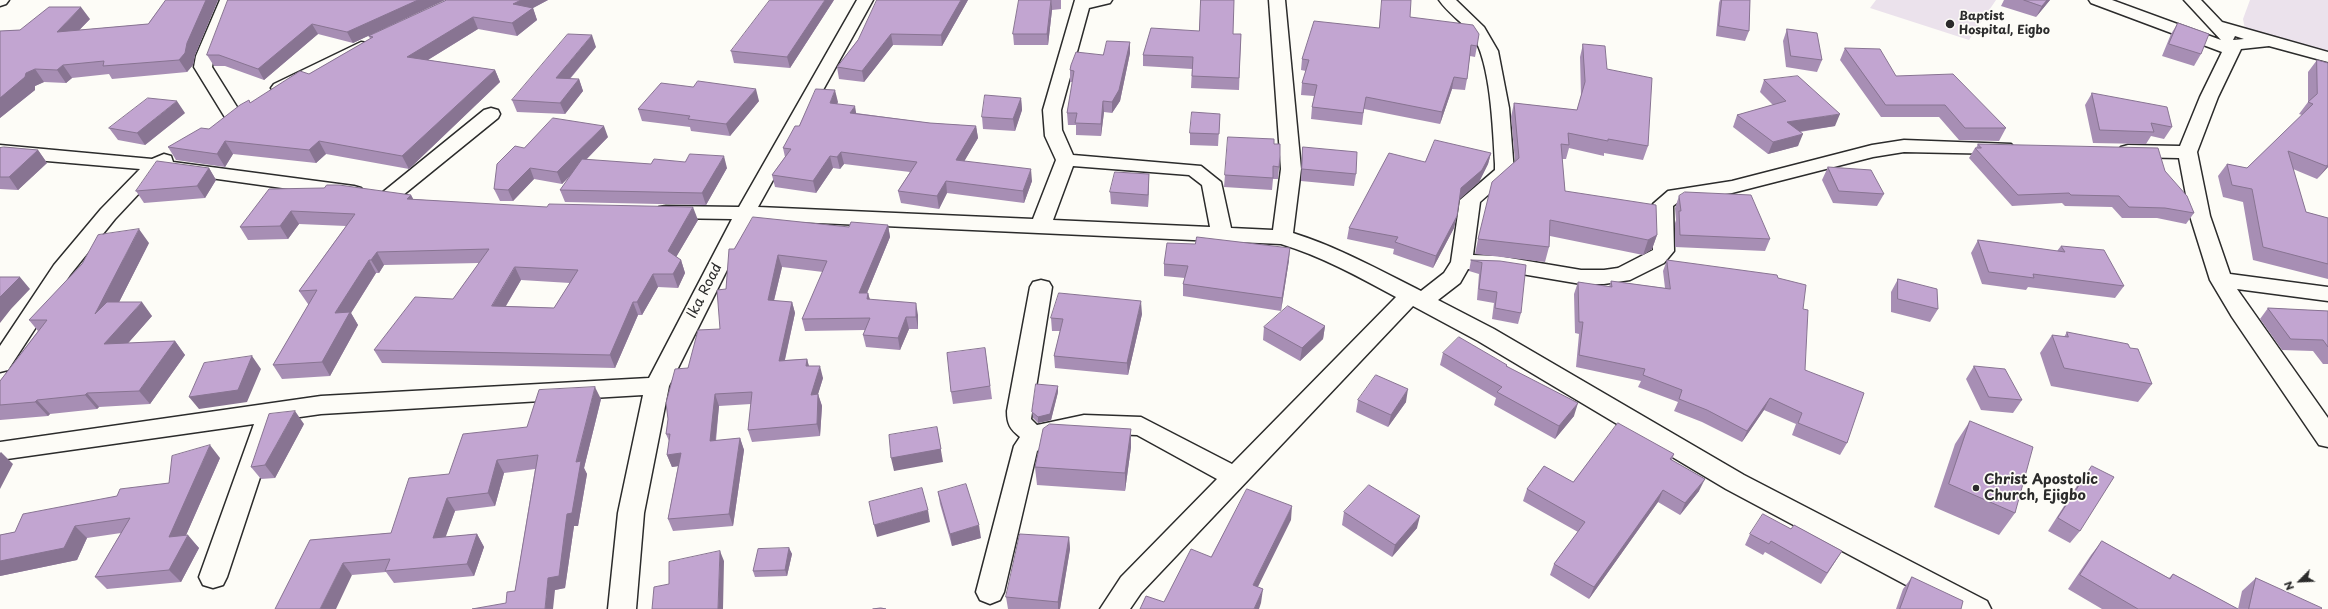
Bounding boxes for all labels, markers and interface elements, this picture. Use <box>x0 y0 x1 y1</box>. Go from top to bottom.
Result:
place label: Baptist Hospital, Eigbo <box>1959 10 2050 38</box>
marker: Baptist Hospital, Eigbo <box>1944 18 1956 30</box>
street label: Ika Road <box>684 261 726 321</box>
place label: Christ Apostolic Church, Ejigbo <box>1984 472 2098 504</box>
marker: Christ Apostolic Church, Ejigbo <box>1971 483 1981 493</box>
north arrow <box>2280 561 2320 601</box>
text: N <box>2279 579 2298 594</box>

